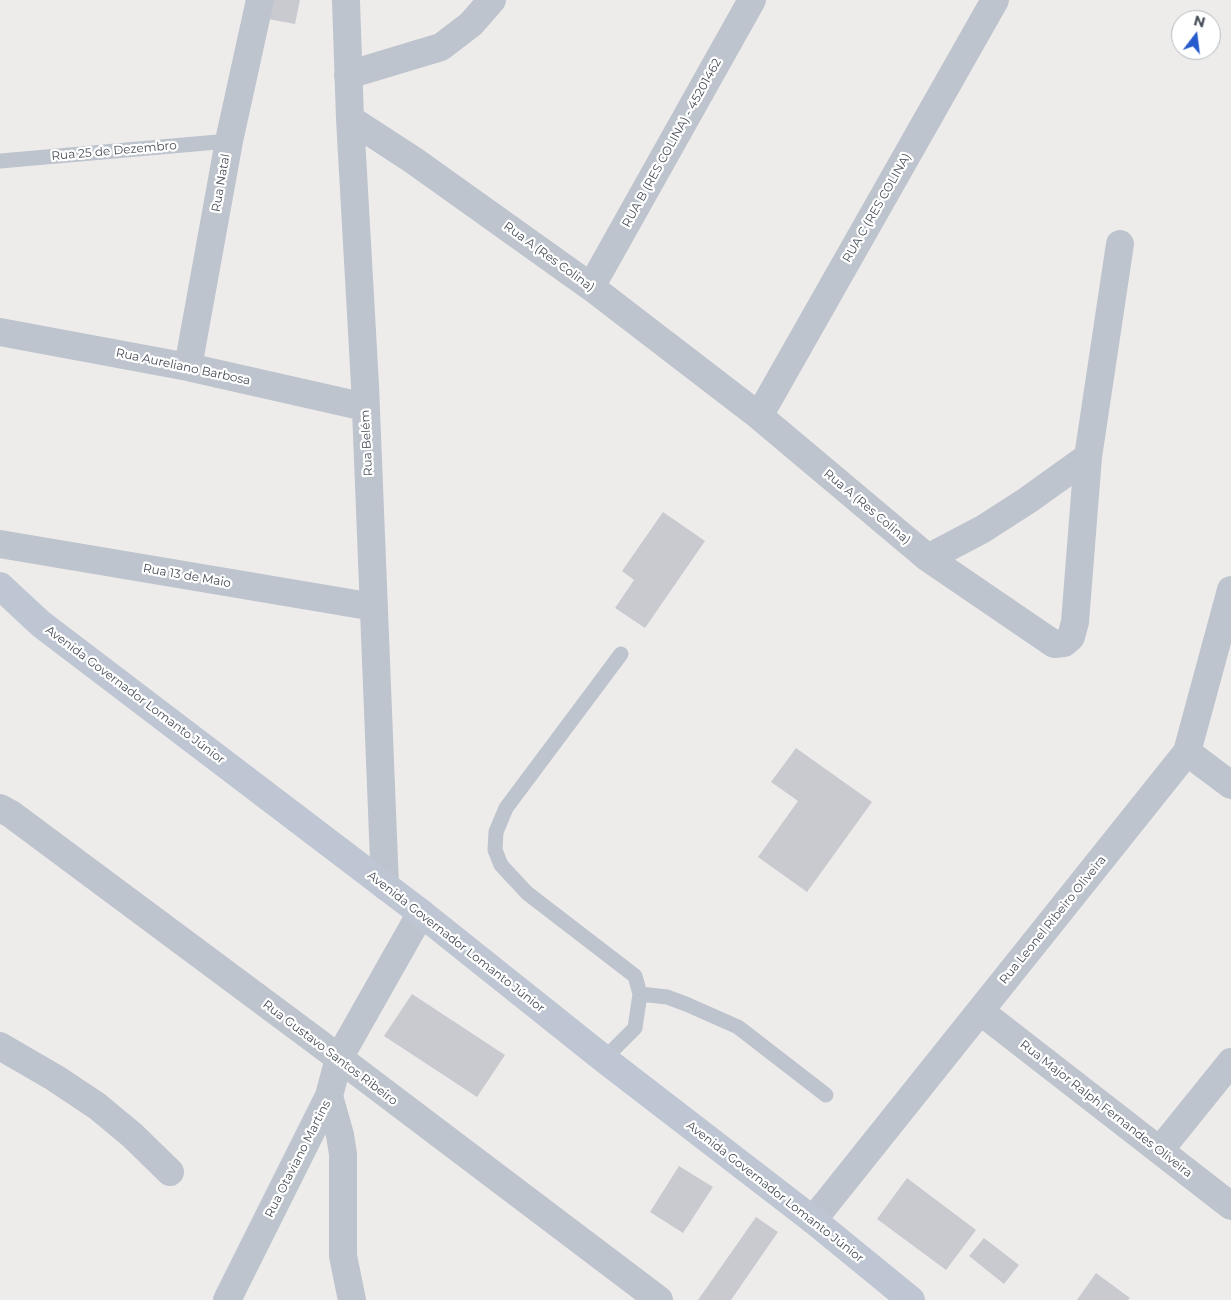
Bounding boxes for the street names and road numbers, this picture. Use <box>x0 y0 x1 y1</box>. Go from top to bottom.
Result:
street label: RUA B (RES COLINA) - 45201462 <box>619 56 725 230</box>
street label: Rua 25 de Dezembro <box>51 138 177 164</box>
street label: RUA C (RES COLINA) <box>840 151 914 265</box>
street label: Rua Natal <box>209 153 233 213</box>
street label: Rua A (Res Colina) <box>501 219 597 295</box>
street label: Rua Aureliano Barbosa <box>114 346 252 388</box>
street label: Rua Belém <box>358 409 376 477</box>
street label: Rua A (Res Colina) <box>821 466 913 548</box>
street label: Rua 13 de Maio <box>142 561 232 591</box>
street label: Avenida Governador Lomanto Júnior <box>43 623 227 767</box>
street label: Rua Leonel Ribeiro Oliveira <box>997 853 1109 987</box>
street label: Avenida Governador Lomanto Júnior <box>365 868 547 1016</box>
street label: Rua Gustavo Santos Ribeiro <box>260 998 400 1108</box>
street label: Rua Major Ralph Fernandes Oliveira <box>1017 1037 1195 1181</box>
street label: Rua Otaviano Martins <box>262 1098 334 1220</box>
street label: Avenida Governador Lomanto Júnior <box>684 1118 866 1266</box>

